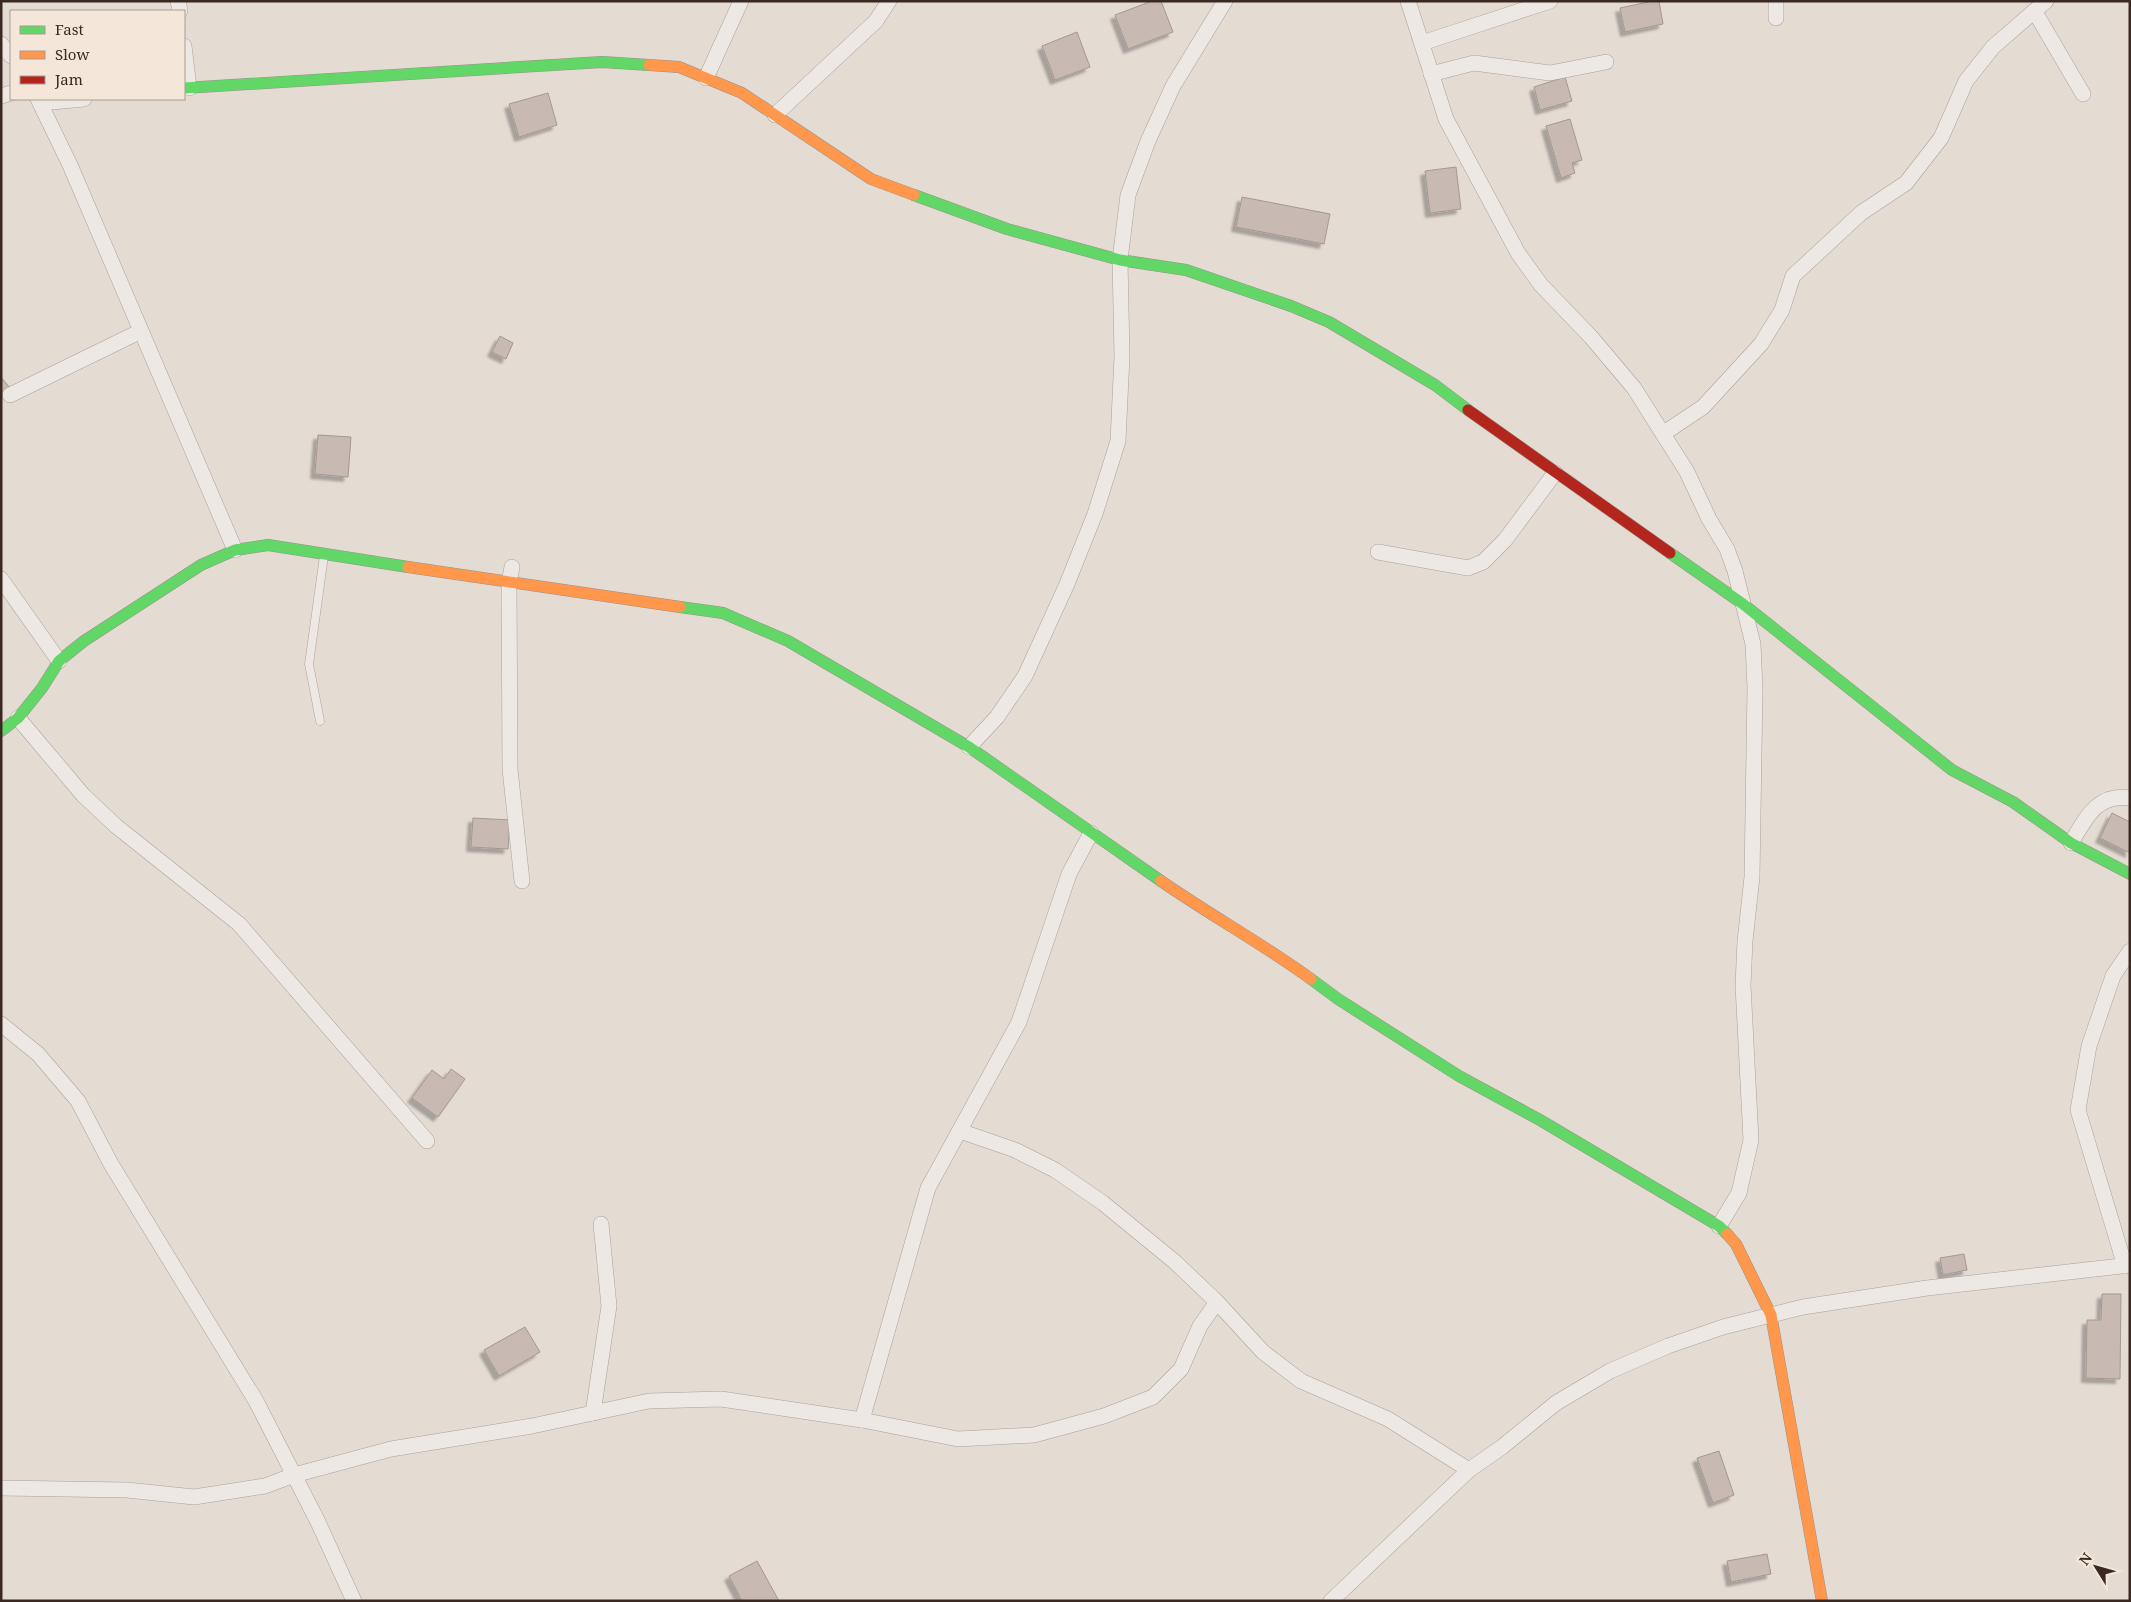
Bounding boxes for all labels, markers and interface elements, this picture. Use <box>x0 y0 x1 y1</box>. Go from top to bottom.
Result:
legend <box>10 10 185 100</box>
text: Fast <box>55 19 84 39</box>
text: Slow <box>55 44 89 64</box>
text: Jam <box>54 69 83 89</box>
north arrow <box>2071 1542 2121 1592</box>
text: N <box>2074 1549 2096 1569</box>

